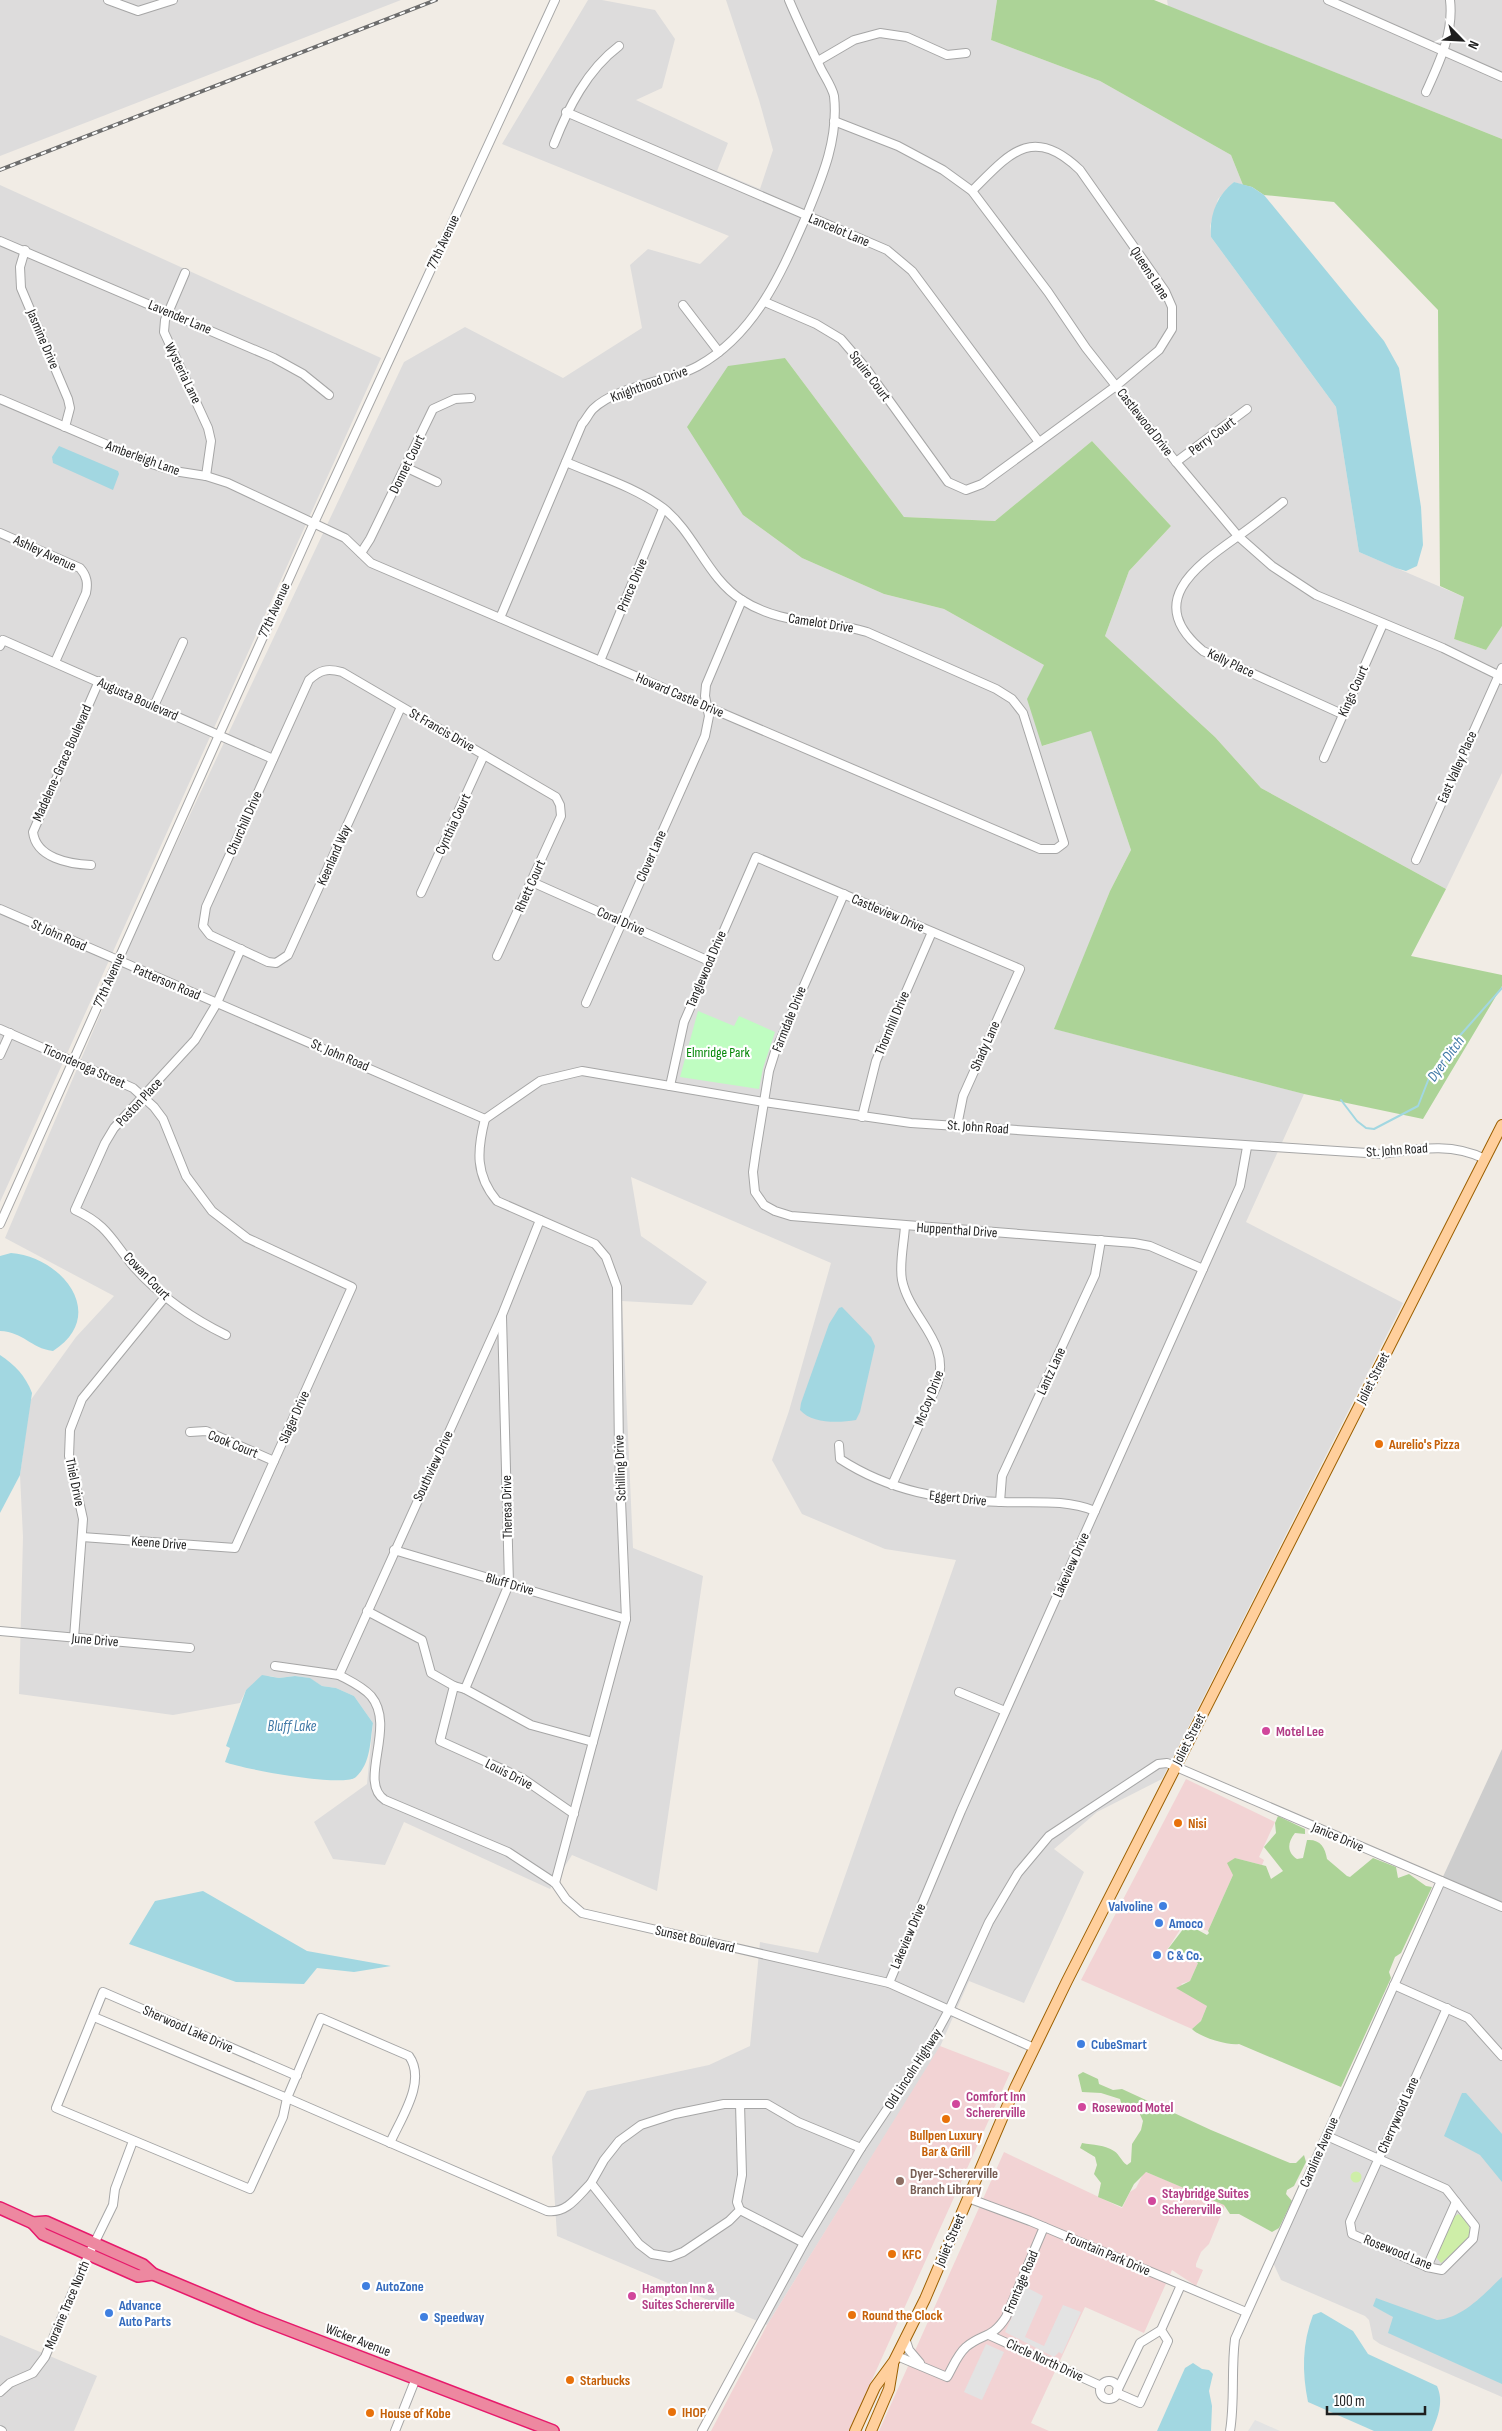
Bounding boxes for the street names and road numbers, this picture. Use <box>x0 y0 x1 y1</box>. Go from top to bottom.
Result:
street label: Lancelot Lane <box>806 210 872 250</box>
street label: 77th Avenue <box>423 212 463 272</box>
street label: Queens Lane <box>1127 243 1173 303</box>
street label: Lavender Lane <box>146 296 214 338</box>
street label: Jasmine Drive <box>22 306 63 371</box>
street label: Wysteria Lane <box>161 340 205 406</box>
street label: Squire Court <box>846 347 894 405</box>
street label: Knighthood Drive <box>608 362 690 406</box>
street label: Castlewood Drive <box>1113 385 1177 459</box>
street label: Perry Court <box>1185 413 1239 459</box>
street label: Donnet Court <box>385 432 429 496</box>
street label: Amberleigh Lane <box>103 436 182 479</box>
street label: Ashley Avenue <box>10 531 79 575</box>
street label: Prince Drive <box>613 556 651 614</box>
street label: 77th Avenue <box>254 580 294 640</box>
street label: Camelot Drive <box>787 609 855 637</box>
street label: Kelly Place <box>1205 645 1257 681</box>
street label: Kings Court <box>1334 663 1372 719</box>
street label: Howard Castle Drive <box>633 669 727 721</box>
street label: Augusta Boulevard <box>94 673 181 724</box>
street label: Madelene-Grace Boulevard <box>29 702 95 824</box>
street label: St Francis Drive <box>406 704 478 756</box>
street label: East Valley Place <box>1434 728 1480 806</box>
street label: Churchill Drive <box>222 788 266 858</box>
street label: Cynthia Court <box>431 791 475 857</box>
street label: Keenland Way <box>313 821 355 888</box>
street label: Clover Lane <box>632 828 670 884</box>
street label: Rhett Court <box>511 857 549 915</box>
street label: Castleview Drive <box>849 890 927 936</box>
street label: Coral Drive <box>594 903 648 939</box>
street label: St John Road <box>29 915 89 955</box>
street label: Tanglewood Drive <box>682 928 730 1010</box>
street label: 77th Avenue <box>89 950 129 1010</box>
street label: Patterson Road <box>131 960 203 1004</box>
street label: Farmdale Drive <box>768 984 810 1054</box>
street label: Thornhill Drive <box>871 988 913 1058</box>
street label: Shady Lane <box>966 1018 1004 1074</box>
street label: St. John Road <box>308 1035 372 1075</box>
street label: Ticonderoga Street <box>40 1040 128 1092</box>
street label: Poston Place <box>112 1074 166 1130</box>
street label: St. John Road <box>947 1116 1009 1138</box>
street label: St. John Road <box>1366 1139 1428 1161</box>
street label: Huppenthal Drive <box>916 1219 998 1241</box>
street label: Cowan Court <box>120 1248 174 1304</box>
street label: Lantz Lane <box>1033 1345 1069 1397</box>
street label: Joliet Street <box>1352 1349 1393 1408</box>
street label: McCoy Drive <box>911 1368 947 1428</box>
street label: Slager Drive <box>275 1388 313 1446</box>
street label: Cook Court <box>205 1426 261 1462</box>
street label: Southview Drive <box>409 1428 457 1504</box>
street label: Schilling Drive <box>610 1434 630 1502</box>
street label: Thiel Drive <box>62 1456 88 1508</box>
street label: Theresa Drive <box>498 1475 516 1539</box>
street label: Eggert Drive <box>928 1487 988 1509</box>
street label: Lakeview Drive <box>1049 1530 1093 1600</box>
street label: Keene Drive <box>131 1533 187 1553</box>
street label: Bluff Drive <box>484 1569 536 1599</box>
street label: June Drive <box>70 1629 119 1651</box>
street label: Joliet Street <box>1168 1710 1209 1769</box>
street label: Louis Drive <box>482 1755 536 1793</box>
street label: Janice Drive <box>1309 1818 1366 1856</box>
street label: Lakeview Drive <box>887 1901 929 1971</box>
street label: Sunset Boulevard <box>654 1922 737 1956</box>
street label: Sherwood Lake Drive <box>140 2001 236 2057</box>
street label: Old Lincoln Highway <box>880 2025 946 2113</box>
street label: Cherrywood Lane <box>1374 2074 1422 2156</box>
street label: Caroline Avenue <box>1296 2114 1342 2190</box>
street label: Joliet Street <box>931 2211 969 2270</box>
street label: Fountain Park Drive <box>1063 2229 1153 2279</box>
street label: Rosewood Lane <box>1361 2231 1435 2273</box>
street label: Frontage Road <box>1000 2248 1042 2316</box>
street label: Moraine Trace North <box>41 2258 93 2352</box>
street label: Wicker Avenue <box>323 2320 393 2360</box>
street label: Circle North Drive <box>1004 2335 1086 2385</box>

